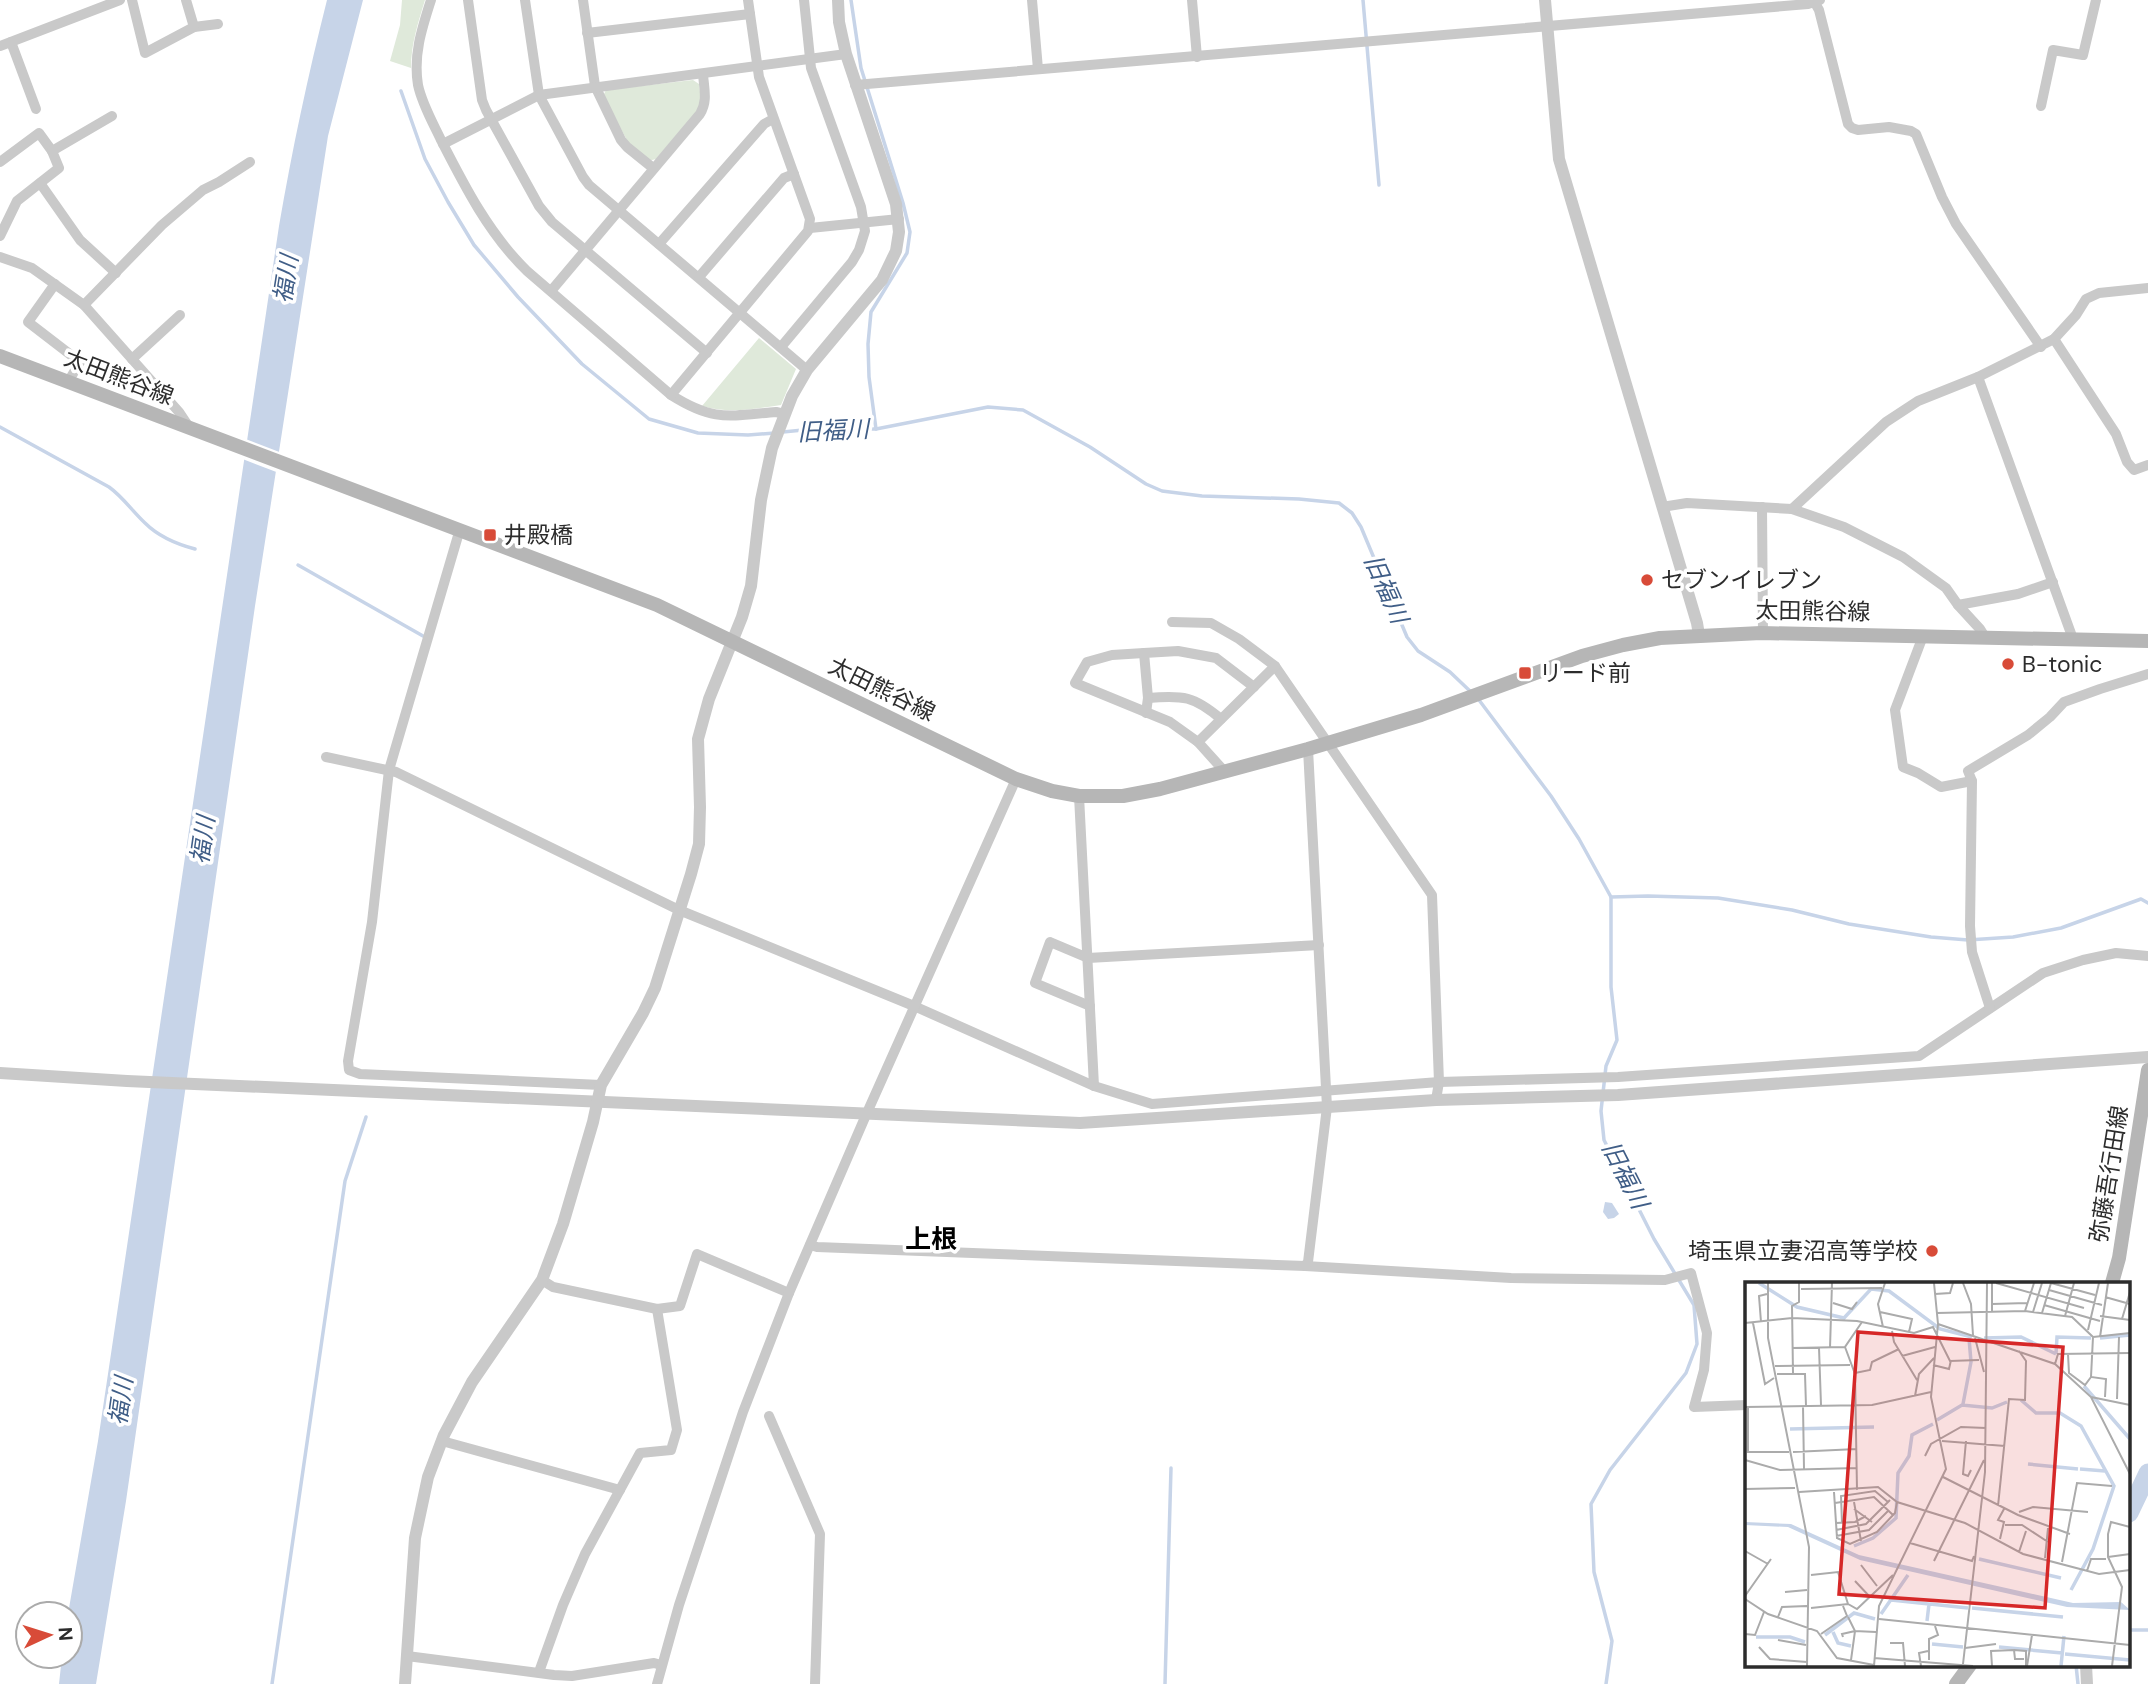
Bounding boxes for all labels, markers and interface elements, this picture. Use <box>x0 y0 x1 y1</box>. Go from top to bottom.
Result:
water label: 福川 <box>266 250 305 305</box>
street label: 太田熊谷線 <box>60 342 178 412</box>
water label: 旧福川 <box>796 413 873 448</box>
place label: 井殿橋 <box>504 520 573 550</box>
marker: 井殿橋 <box>482 527 498 543</box>
water label: 旧福川 <box>1358 550 1416 631</box>
place label: セブンイレブン <box>1661 565 1822 595</box>
marker: セブンイレブン <box>1639 572 1655 588</box>
street label: 太田熊谷線 <box>1755 595 1871 627</box>
place label: B-tonic <box>2022 649 2103 679</box>
street label: 太田熊谷線 <box>824 650 940 728</box>
marker: B-tonic <box>2000 656 2016 672</box>
place label: リード前 <box>1539 658 1631 688</box>
marker: リード前 <box>1517 665 1533 681</box>
water label: 福川 <box>184 811 222 866</box>
street label: 弥藤吾行田線 <box>2083 1104 2135 1244</box>
water label: 旧福川 <box>1595 1136 1657 1217</box>
district label: 上根 <box>905 1222 957 1256</box>
place label: 埼玉県立妻沼高等学校 <box>1688 1236 1918 1266</box>
marker: 埼玉県立妻沼高等学校 <box>1924 1243 1940 1259</box>
inset map <box>1745 1282 2130 1666</box>
water label: 福川 <box>102 1372 140 1427</box>
north arrow <box>14 1600 84 1670</box>
text: N <box>53 1626 78 1642</box>

